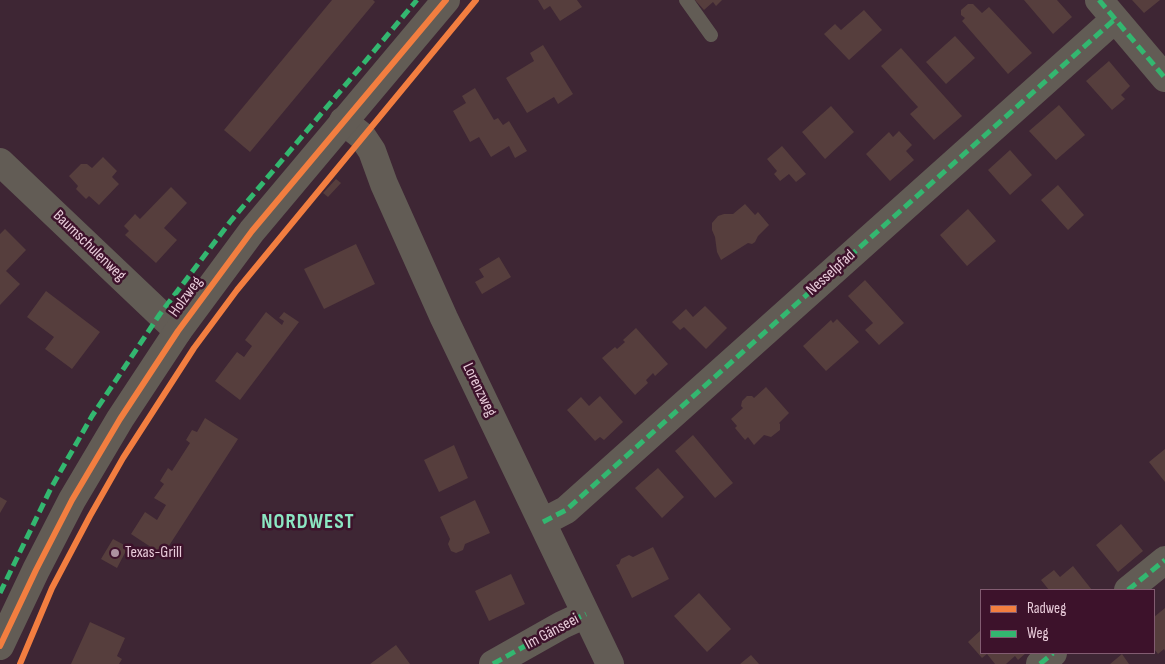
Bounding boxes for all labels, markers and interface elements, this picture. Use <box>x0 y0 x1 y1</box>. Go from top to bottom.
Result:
street label: Baumschulenweg <box>49 206 129 286</box>
street label: Nesselpfad <box>803 246 859 300</box>
street label: Holzweg <box>165 273 207 321</box>
street label: Lorenzweg <box>458 360 500 420</box>
district label: NORDWEST <box>260 510 356 536</box>
place label: Texas-Grill <box>125 543 182 563</box>
marker: Texas-Grill <box>109 547 121 559</box>
legend <box>980 589 1155 654</box>
text: Radweg <box>1027 599 1066 618</box>
street label: Im Gänseei <box>522 610 582 654</box>
text: Weg <box>1027 624 1049 643</box>

